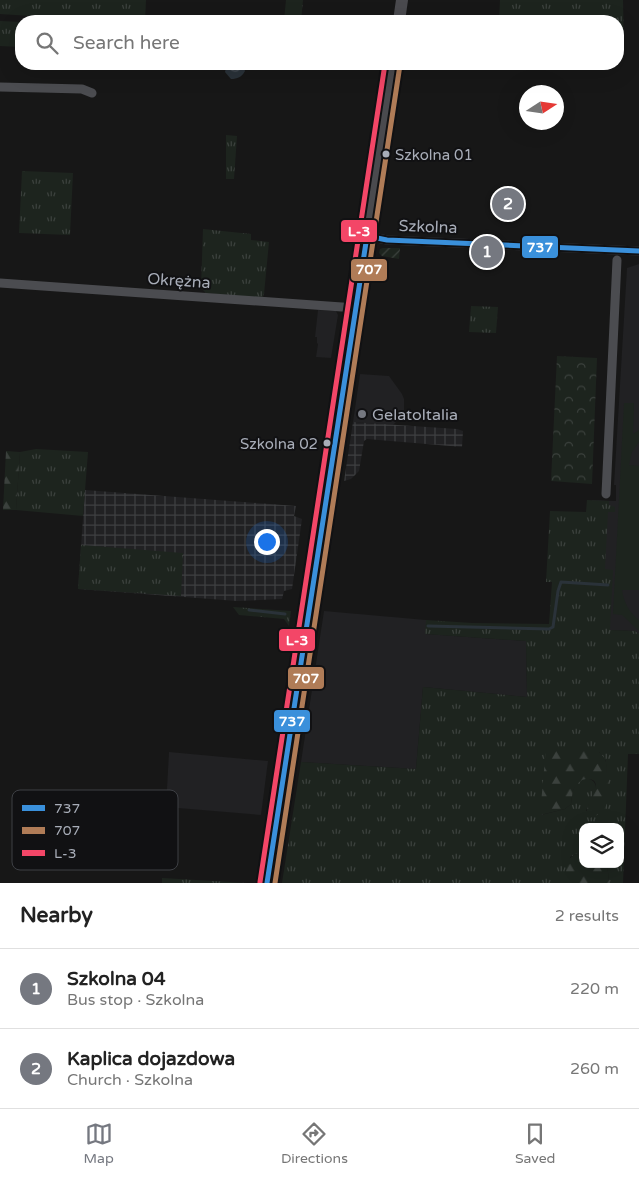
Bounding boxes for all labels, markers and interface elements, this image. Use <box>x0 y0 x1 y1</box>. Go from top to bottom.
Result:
search box <box>15 15 624 70</box>
icon: search <box>33 29 61 57</box>
text: Search here <box>73 32 180 54</box>
north arrow <box>519 85 564 130</box>
place label: Szkolna 01 <box>395 146 473 164</box>
marker: Szkolna 01 <box>381 149 391 159</box>
pin: 2 <box>492 185 524 223</box>
street label: Szkolna <box>398 216 458 238</box>
line badge: L-3 <box>340 219 378 243</box>
text: L-3 <box>348 223 370 240</box>
pin: 1 <box>471 233 503 271</box>
line badge: 737 <box>521 235 559 259</box>
text: 737 <box>527 239 553 256</box>
line badge: 707 <box>350 258 388 282</box>
text: 707 <box>356 261 382 278</box>
street label: Okrężna <box>147 269 211 293</box>
place label: GelatoItalia <box>372 405 458 425</box>
marker: GelatoItalia <box>356 408 368 420</box>
place label: Szkolna 02 <box>240 435 318 453</box>
marker: Szkolna 02 <box>322 438 332 448</box>
your location <box>254 529 280 555</box>
line badge: L-3 <box>278 628 316 652</box>
text: L-3 <box>286 632 308 649</box>
line badge: 707 <box>287 666 325 690</box>
text: 707 <box>293 670 319 687</box>
line badge: 737 <box>273 709 311 733</box>
text: 737 <box>279 713 305 730</box>
legend <box>12 790 178 870</box>
text: 737 <box>54 800 80 817</box>
text: 707 <box>54 822 80 839</box>
map controls <box>579 823 624 868</box>
button: layers <box>579 823 624 868</box>
text: L-3 <box>54 845 77 862</box>
text: Nearby <box>20 903 93 928</box>
text: 2 results <box>555 906 619 926</box>
text: Szkolna 04 <box>67 968 166 990</box>
text: 1 <box>31 979 41 999</box>
text: 220 m <box>570 979 619 999</box>
text: Bus stop · Szkolna <box>67 990 204 1010</box>
text: Kaplica dojazdowa <box>67 1048 235 1070</box>
text: 2 <box>31 1059 41 1079</box>
text: 260 m <box>570 1059 619 1079</box>
text: Church · Szkolna <box>67 1070 193 1090</box>
tab: Map <box>84 1120 114 1167</box>
tab: Directions <box>281 1120 348 1167</box>
tab: Saved <box>515 1120 555 1167</box>

